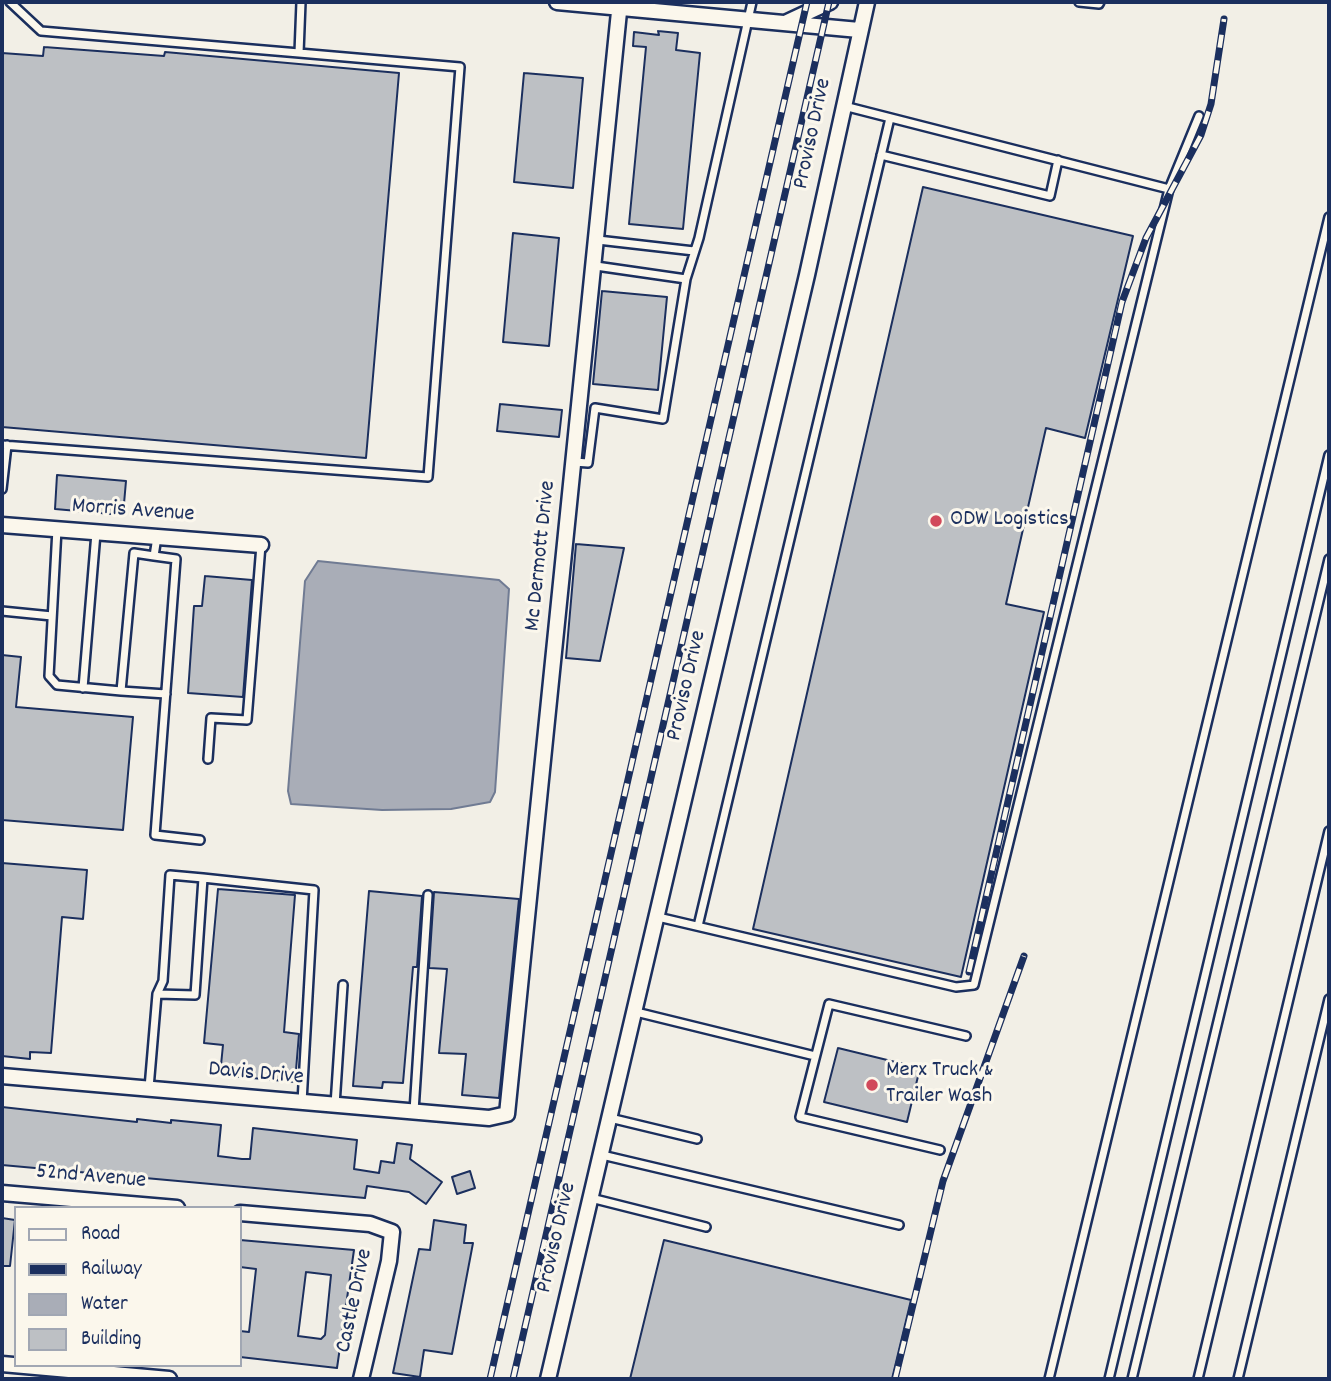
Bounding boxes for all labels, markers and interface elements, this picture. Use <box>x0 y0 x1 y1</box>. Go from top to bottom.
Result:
street label: Proviso Drive <box>789 76 839 192</box>
street label: Mc Dermott Drive <box>520 479 564 633</box>
street label: Morris Avenue <box>71 494 195 530</box>
place label: ODW Logistics <box>950 507 1069 535</box>
marker: ODW Logistics <box>928 513 944 529</box>
street label: Proviso Drive <box>662 628 714 744</box>
street label: Davis Drive <box>207 1057 305 1093</box>
place label: Merx Truck & Trailer Wash <box>886 1058 994 1112</box>
marker: Merx Truck & Trailer Wash <box>864 1077 880 1093</box>
street label: 52nd Avenue <box>35 1159 147 1197</box>
street label: Proviso Drive <box>532 1180 584 1296</box>
legend <box>14 1206 242 1367</box>
text: Road <box>81 1220 120 1250</box>
street label: Castle Drive <box>332 1247 380 1355</box>
text: Railway <box>81 1255 142 1285</box>
text: Water <box>81 1290 128 1320</box>
text: Building <box>81 1325 141 1355</box>

